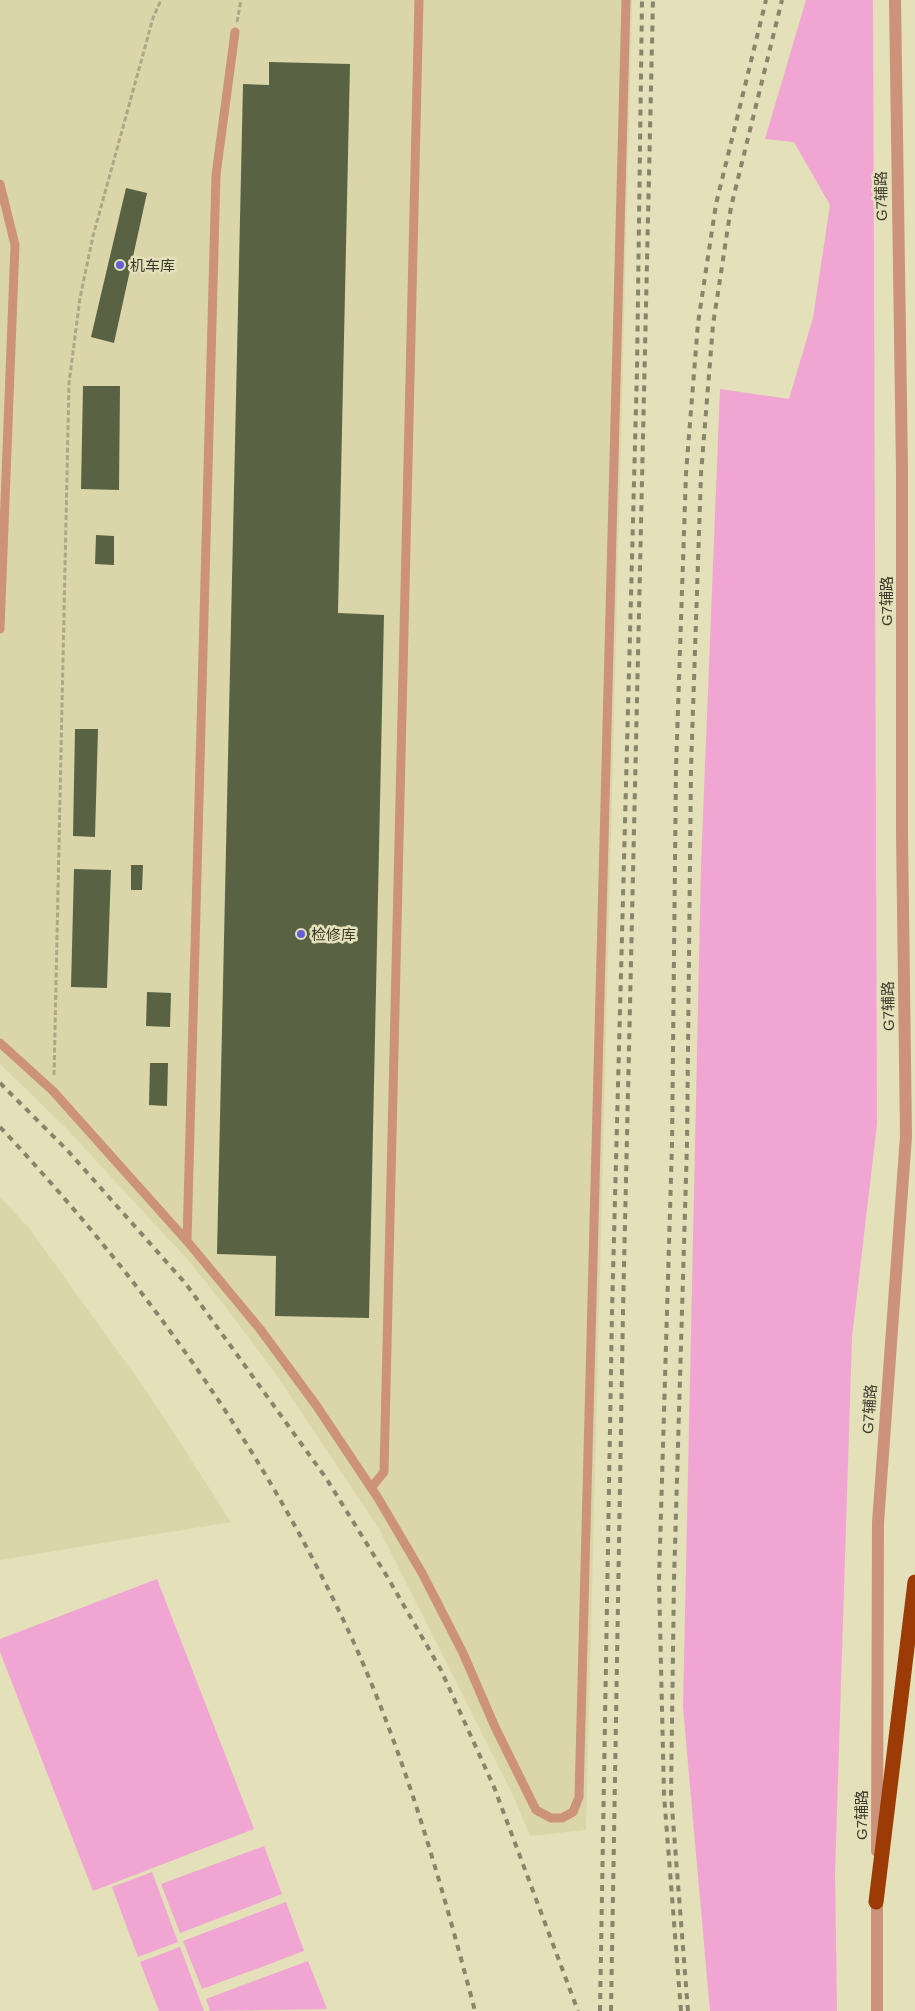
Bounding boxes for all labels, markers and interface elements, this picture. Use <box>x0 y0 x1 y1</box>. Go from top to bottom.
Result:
street label: G7辅路 <box>872 171 890 221</box>
place label: 机车库 <box>130 257 175 274</box>
marker: 机车库 <box>114 259 126 271</box>
street label: G7辅路 <box>878 576 895 626</box>
place label: 检修库 <box>311 926 356 943</box>
marker: 检修库 <box>295 928 307 940</box>
street label: G7辅路 <box>879 981 897 1031</box>
street label: G7辅路 <box>859 1383 879 1435</box>
street label: G7辅路 <box>853 1790 870 1840</box>

